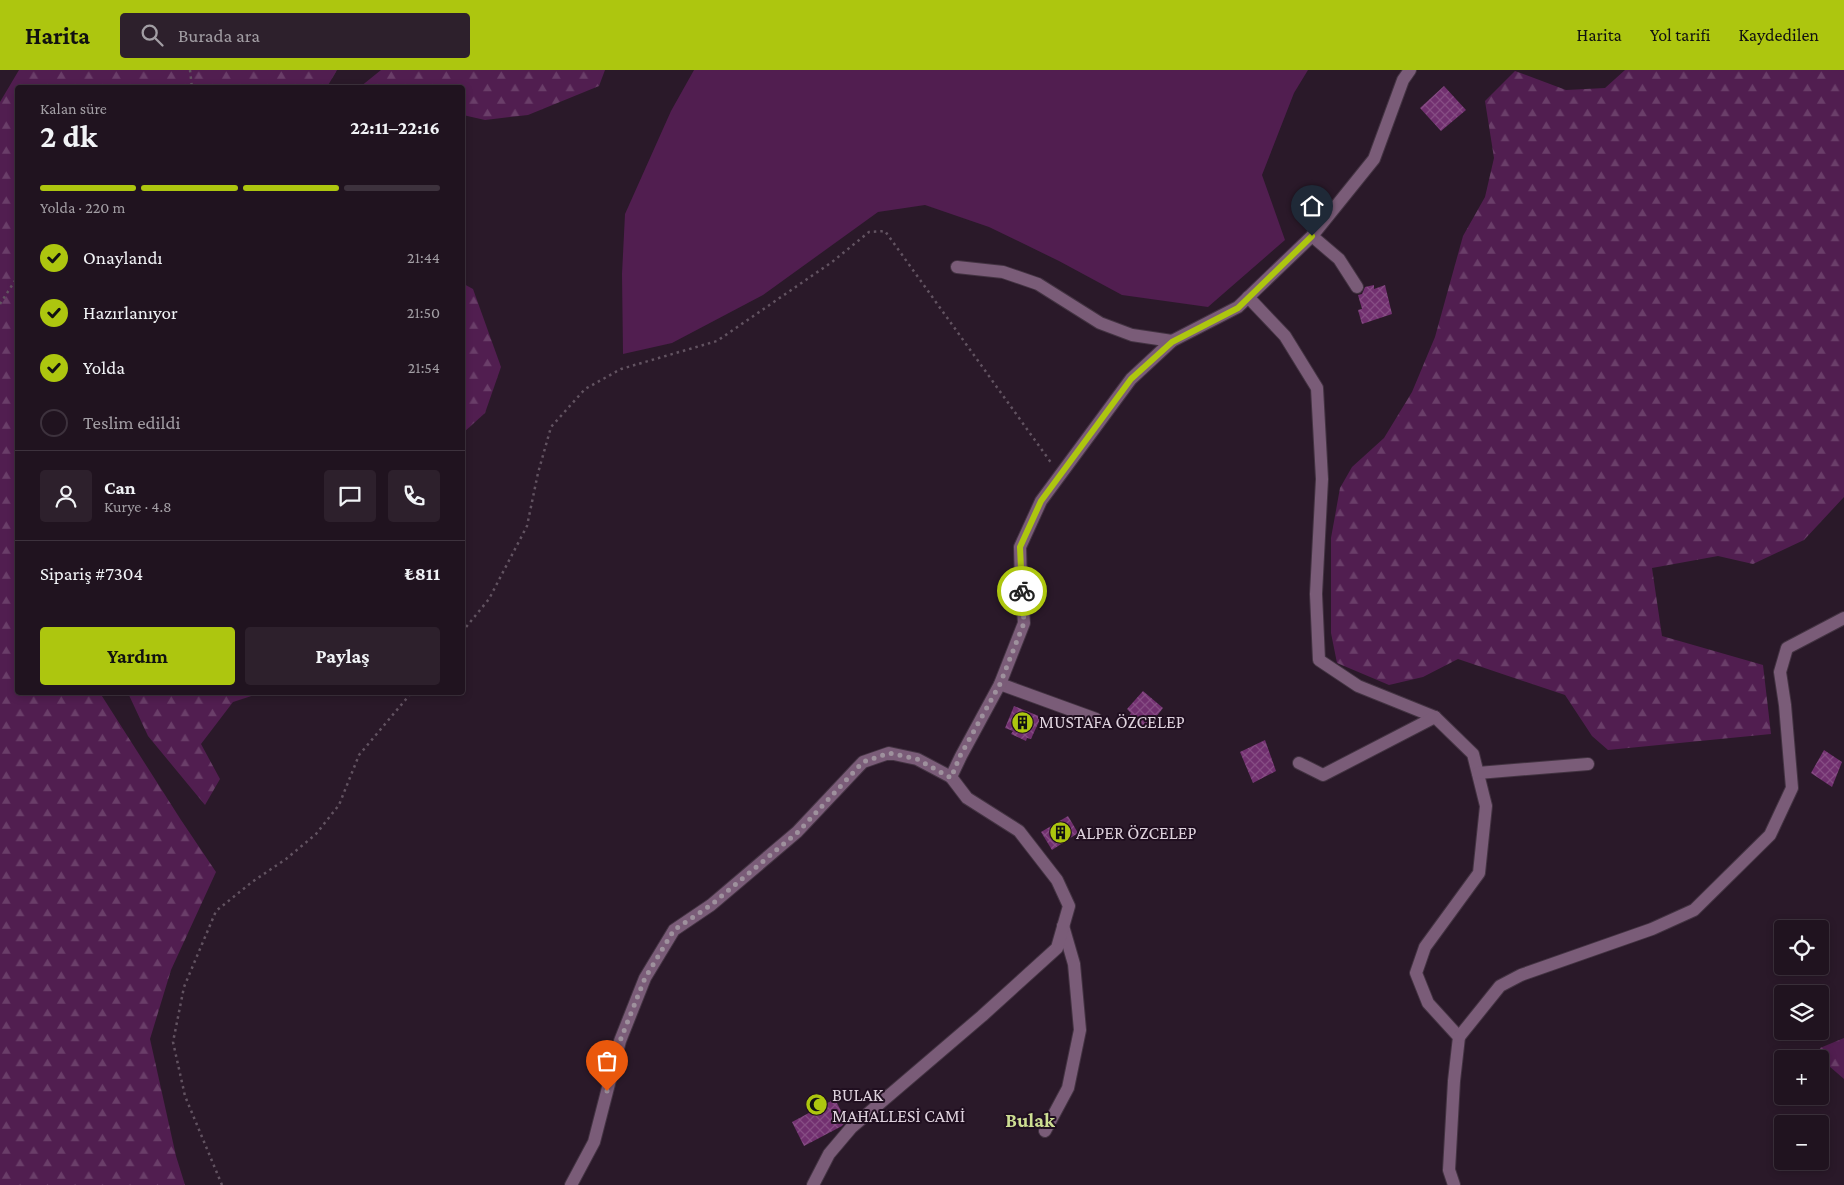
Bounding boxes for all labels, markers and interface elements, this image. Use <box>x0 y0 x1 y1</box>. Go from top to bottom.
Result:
search box <box>120 13 470 58</box>
icon: search <box>138 21 166 49</box>
text: Harita <box>25 22 90 49</box>
text: Burada ara <box>178 25 260 46</box>
text: Harita <box>1576 25 1622 45</box>
text: Yol tarifi <box>1650 25 1711 45</box>
text: Kaydedilen <box>1739 25 1819 45</box>
text: Kalan süre <box>40 100 107 117</box>
text: 22:11–22:16 <box>350 117 440 138</box>
text: 2 dk <box>40 118 97 154</box>
pin <box>1291 185 1333 236</box>
icon: home <box>1298 192 1326 220</box>
text: Yolda · 220 m <box>40 199 125 216</box>
icon: check <box>40 244 68 272</box>
text: Onaylandı <box>83 247 162 268</box>
text: 21:44 <box>407 249 440 266</box>
icon: check <box>40 299 68 327</box>
text: Hazırlanıyor <box>83 302 178 323</box>
text: 21:50 <box>407 304 440 321</box>
icon: check <box>40 354 68 382</box>
text: Yolda <box>83 357 125 378</box>
text: 21:54 <box>408 359 440 376</box>
text: Teslim edildi <box>83 412 181 433</box>
button: person <box>40 470 92 522</box>
button: chat <box>324 470 376 522</box>
button: phone <box>388 470 440 522</box>
text: Can <box>104 477 136 498</box>
text: Kurye · 4.8 <box>104 498 172 515</box>
text: Sipariş #7304 <box>40 563 143 584</box>
text: ₺811 <box>405 563 440 584</box>
courier <box>997 566 1047 616</box>
icon: bike <box>1008 577 1036 605</box>
button: Yardım <box>40 627 235 685</box>
button: Paylaş <box>245 627 440 685</box>
building icon: MUSTAFA ÖZCELEP <box>1011 710 1035 734</box>
place label: MUSTAFA ÖZCELEP <box>1039 712 1185 732</box>
building icon: ALPER ÖZCELEP <box>1048 821 1072 845</box>
place label: ALPER ÖZCELEP <box>1076 823 1197 843</box>
map controls <box>1774 920 1829 1170</box>
button: locate <box>1774 920 1829 975</box>
button: layers <box>1774 985 1829 1040</box>
pin <box>586 1040 628 1091</box>
icon: bag <box>593 1047 621 1075</box>
button: + <box>1774 1050 1829 1105</box>
place label: BULAK MAHALLESİ CAMİ <box>832 1085 965 1126</box>
mosque icon: BULAK MAHALLESİ CAMİ <box>804 1093 828 1117</box>
district label: Bulak <box>1005 1109 1056 1131</box>
button: − <box>1774 1115 1829 1170</box>

